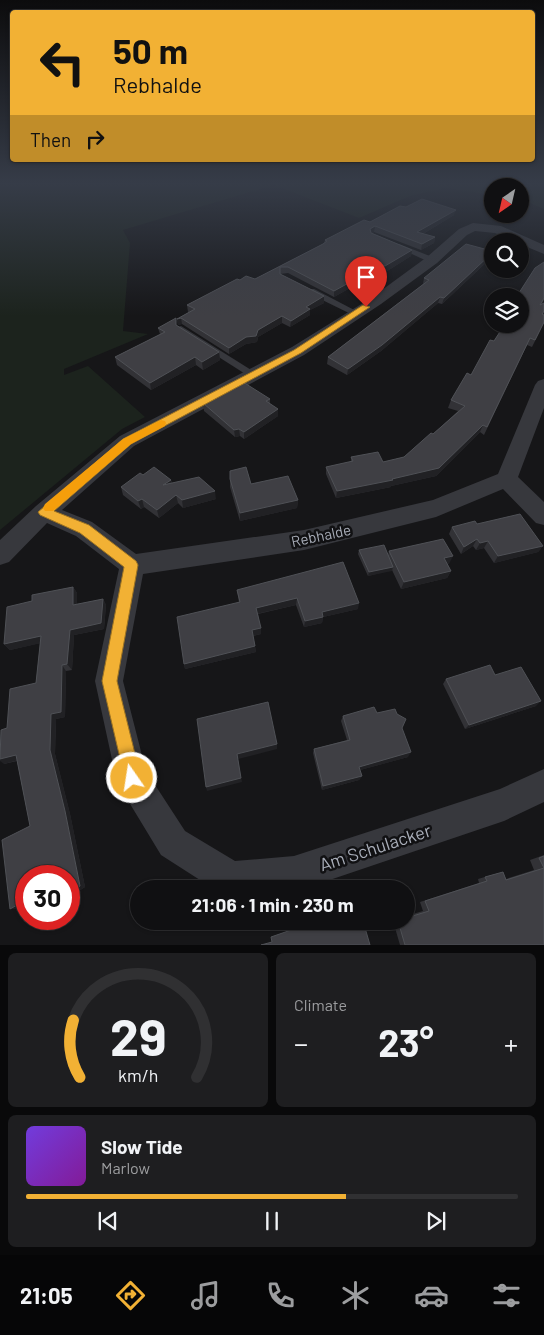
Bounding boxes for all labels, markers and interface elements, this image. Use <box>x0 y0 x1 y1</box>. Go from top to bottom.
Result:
text: 50 m <box>113 29 188 71</box>
icon: left <box>30 30 95 95</box>
text: Rebhalde <box>113 71 202 97</box>
icon: right <box>81 125 109 153</box>
text: Then <box>30 128 71 151</box>
north arrow <box>484 178 529 222</box>
map controls <box>484 178 529 333</box>
button: search <box>484 233 529 278</box>
pin <box>345 256 387 307</box>
icon: arrive <box>352 263 380 291</box>
button: layers <box>484 288 529 333</box>
street label: Rebhalde <box>289 520 353 550</box>
position arrow <box>105 751 157 803</box>
street label: Am Schulacker <box>316 818 434 875</box>
speed limit sign: 30 <box>15 865 80 930</box>
text: 21:06 · 1 min · 230 m <box>191 893 354 916</box>
text: Climate <box>294 995 347 1014</box>
text: 29 <box>110 1004 166 1066</box>
text: 23° <box>378 1019 434 1065</box>
text: − <box>294 1026 308 1060</box>
text: + <box>504 1026 518 1060</box>
text: km/h <box>118 1064 158 1086</box>
text: Slow Tide <box>101 1135 183 1158</box>
text: Marlow <box>101 1158 150 1177</box>
icon: previous <box>94 1207 122 1235</box>
icon: pause <box>258 1207 286 1235</box>
icon: next <box>422 1207 450 1235</box>
icon: directions <box>113 1278 148 1313</box>
icon: music <box>188 1278 223 1313</box>
icon: phone <box>263 1278 298 1313</box>
icon: climate <box>338 1278 373 1313</box>
icon: car <box>414 1278 449 1313</box>
icon: filters <box>489 1278 524 1313</box>
text: 21:05 <box>20 1282 73 1308</box>

